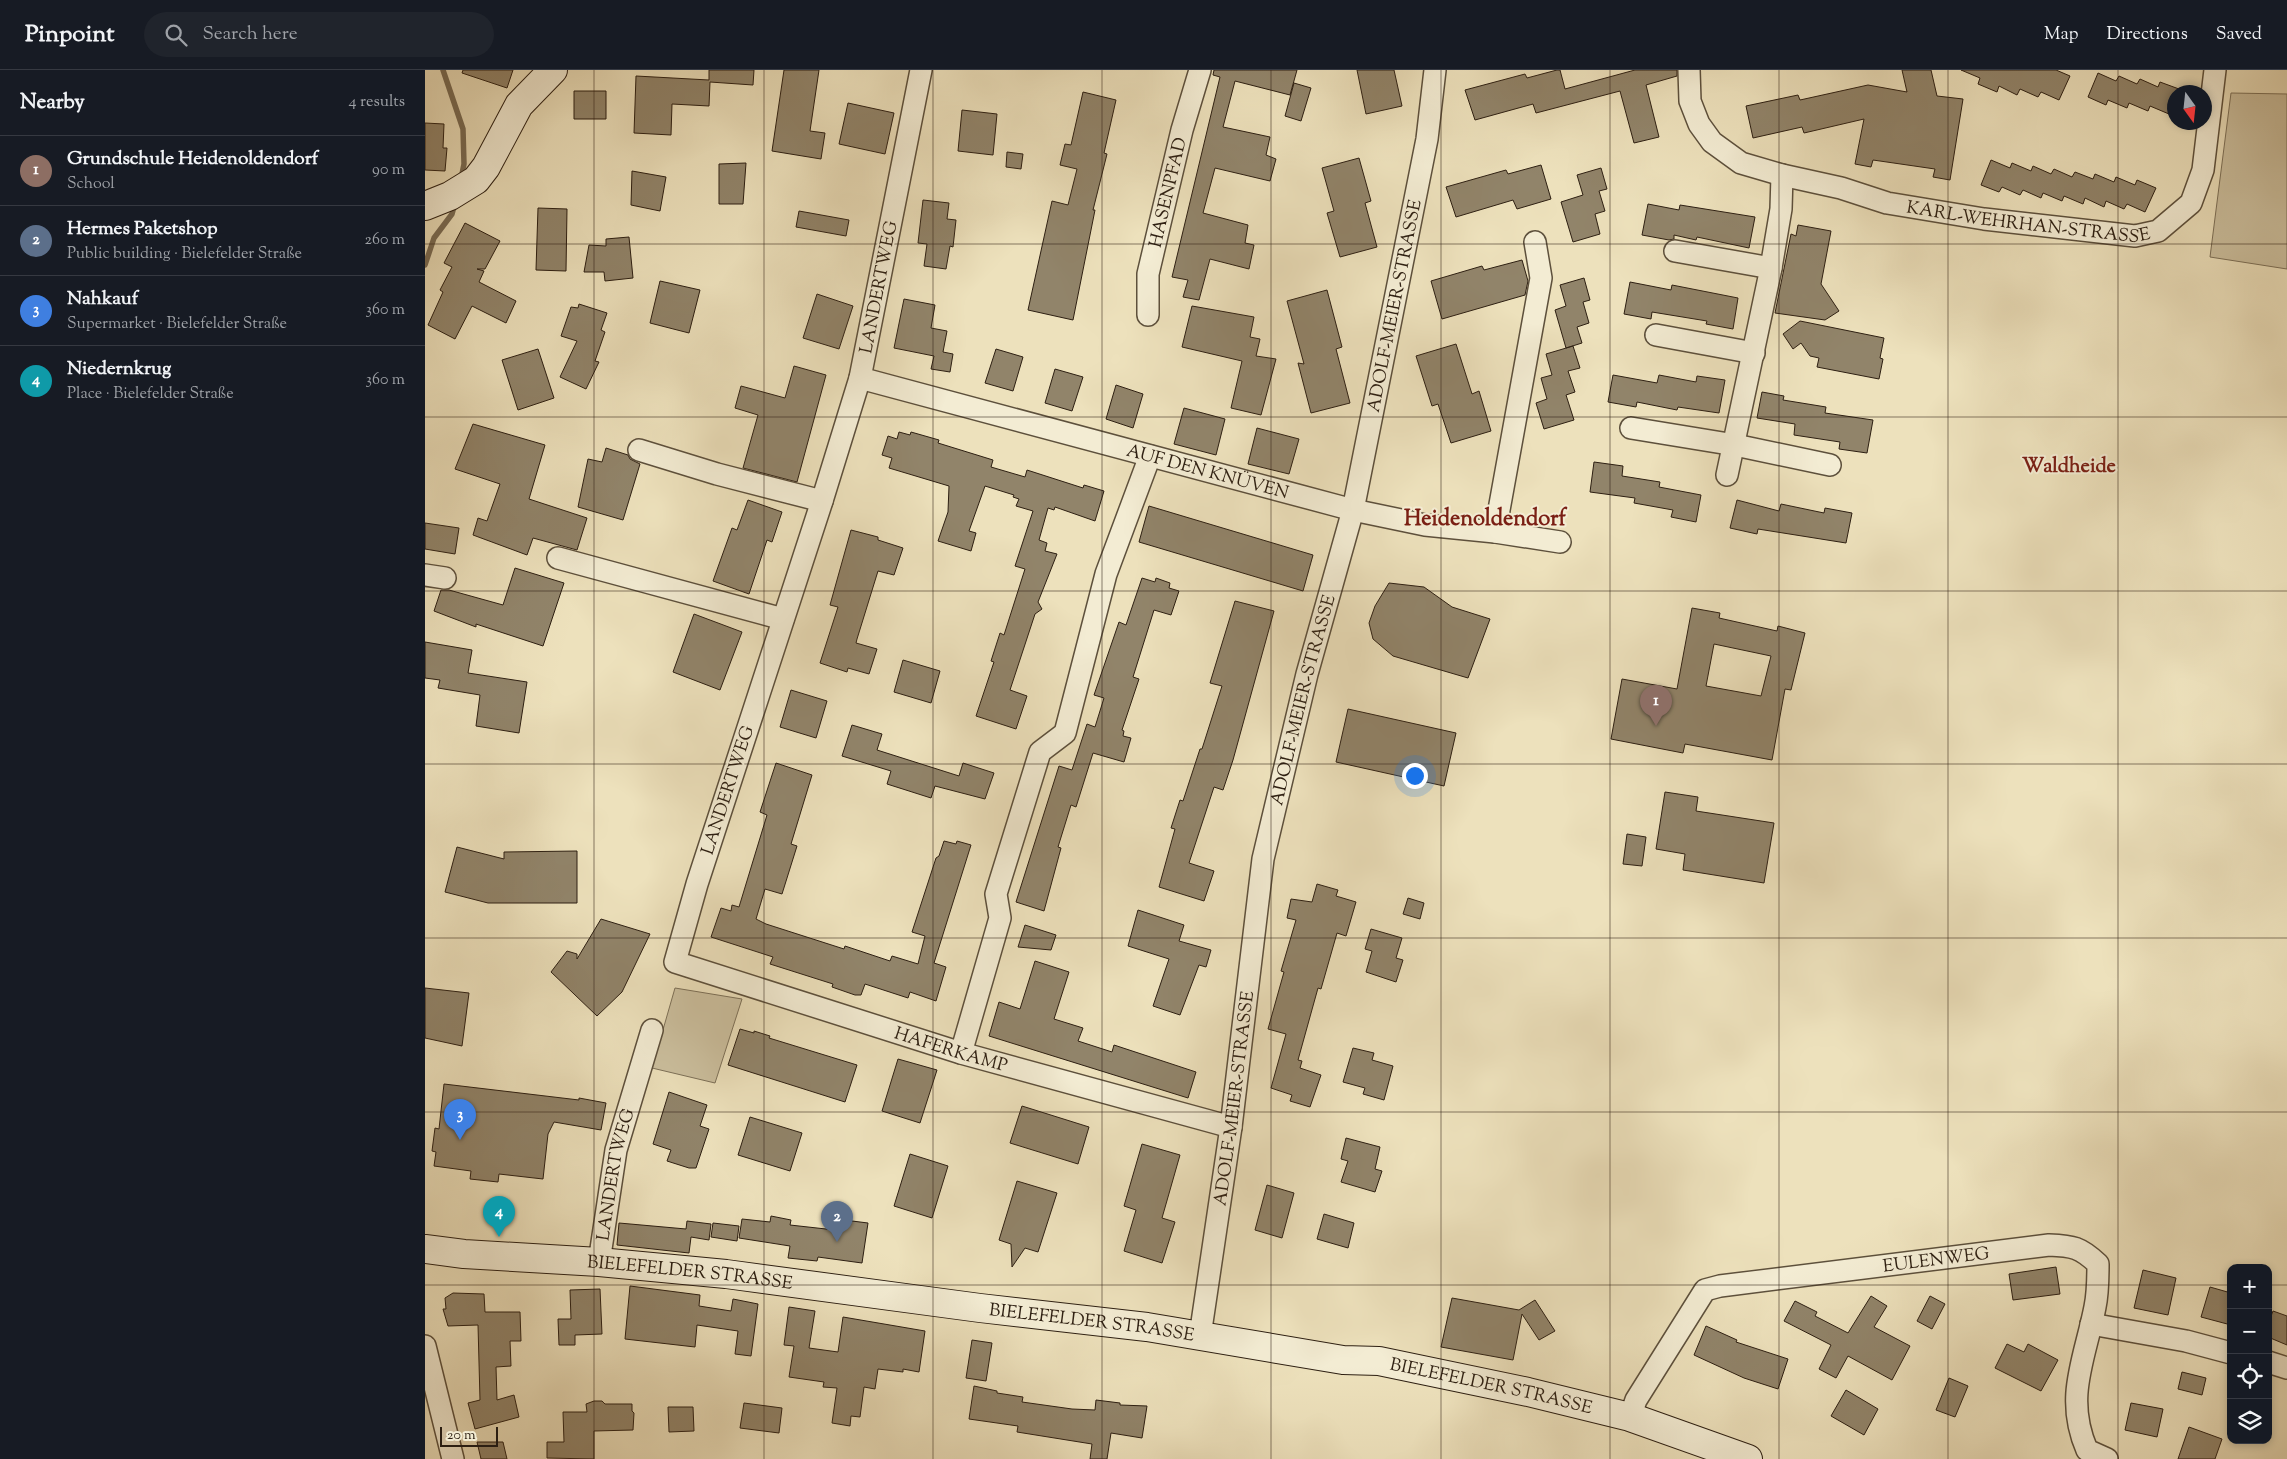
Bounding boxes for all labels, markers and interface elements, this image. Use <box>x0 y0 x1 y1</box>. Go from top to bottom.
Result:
search box <box>144 12 494 57</box>
text: Pinpoint <box>25 18 114 52</box>
icon: search <box>162 21 190 49</box>
text: Search here <box>202 21 298 48</box>
text: Map <box>2044 22 2079 48</box>
text: Directions <box>2107 22 2188 48</box>
text: Saved <box>2216 22 2262 48</box>
north arrow <box>2167 85 2212 130</box>
text: Nearby <box>20 88 85 118</box>
text: 4 results <box>349 91 405 114</box>
street label: HASENPFAD <box>1144 135 1195 250</box>
text: Grundschule Heidenoldendorf <box>67 146 318 173</box>
text: 1 <box>33 159 39 182</box>
text: 90 m <box>372 159 405 182</box>
text: School <box>67 173 115 196</box>
street label: KARL-WEHRHAN-STRASSE <box>1904 195 2153 251</box>
street label: ADOLF-MEIER-STRASSE <box>1362 197 1430 415</box>
text: Hermes Paketshop <box>67 216 218 243</box>
street label: LANDERTWEG <box>854 219 906 356</box>
text: 2 <box>32 229 40 252</box>
text: 260 m <box>364 229 405 252</box>
text: Public building · Bielefelder Straße <box>67 243 302 266</box>
text: Nahkauf <box>67 286 138 313</box>
text: 3 <box>33 299 39 322</box>
text: 360 m <box>366 299 405 322</box>
text: Supermarket · Bielefelder Straße <box>67 313 287 336</box>
text: Niedernkrug <box>67 356 171 383</box>
text: 4 <box>32 369 40 392</box>
text: 360 m <box>366 369 405 392</box>
text: Place · Bielefelder Straße <box>67 383 234 406</box>
street label: AUF DEN KNÜVEN <box>1123 439 1291 507</box>
district label: Waldheide <box>2022 453 2116 482</box>
district label: Heidenoldendorf <box>1404 504 1568 536</box>
street label: ADOLF-MEIER-STRASSE <box>1265 592 1344 808</box>
pin: 1 <box>1640 685 1672 726</box>
street label: LANDERTWEG <box>696 722 762 859</box>
your location <box>1402 763 1428 789</box>
street label: ADOLF-MEIER-STRASSE <box>1208 990 1262 1208</box>
street label: HAFERKAMP <box>890 1022 1010 1080</box>
pin: 3 <box>444 1099 476 1140</box>
street label: LANDERTWEG <box>591 1105 643 1243</box>
pin: 4 <box>483 1196 515 1237</box>
pin: 2 <box>821 1201 853 1242</box>
street label: EULENWEG <box>1881 1242 1991 1281</box>
street label: BIELEFELDER STRASSE <box>586 1250 794 1298</box>
map controls <box>2227 1264 2272 1444</box>
button: + <box>2227 1264 2272 1309</box>
street label: BIELEFELDER STRASSE <box>988 1298 1196 1350</box>
button: − <box>2227 1309 2272 1354</box>
street label: BIELEFELDER STRASSE <box>1387 1353 1595 1422</box>
button: locate <box>2227 1354 2272 1399</box>
button: layers <box>2227 1399 2272 1444</box>
scale bar <box>440 1424 497 1447</box>
text: 20 m <box>447 1426 476 1446</box>

